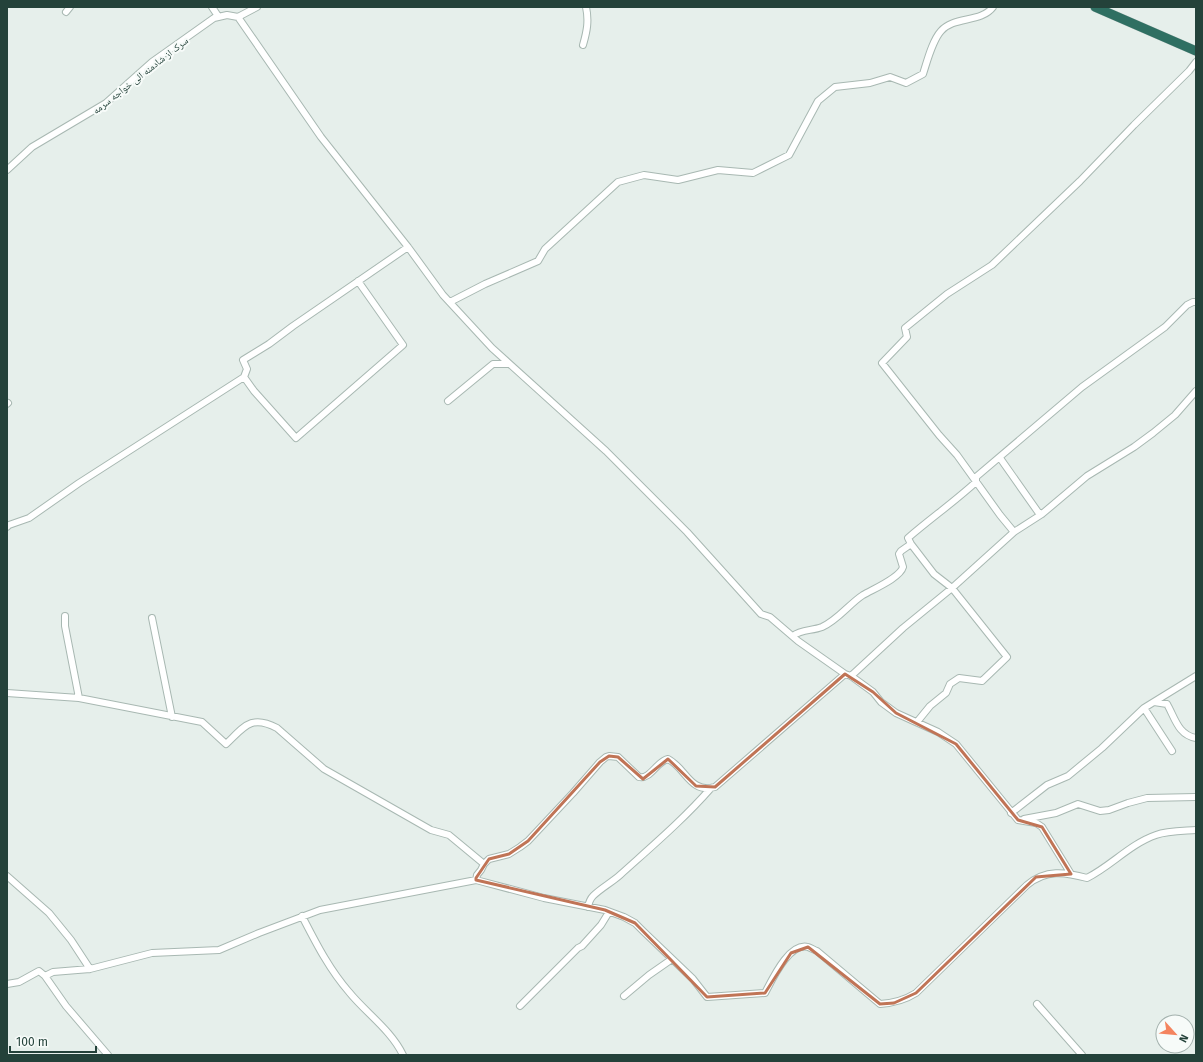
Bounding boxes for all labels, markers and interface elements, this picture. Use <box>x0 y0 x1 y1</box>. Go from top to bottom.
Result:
street label: سرک از شادمنه الی خواجه سرمه <box>90 34 191 117</box>
north arrow <box>1155 1014 1195 1054</box>
scale bar <box>10 1028 96 1054</box>
text: N <box>1176 1032 1191 1045</box>
text: 100 m <box>16 1035 48 1049</box>

